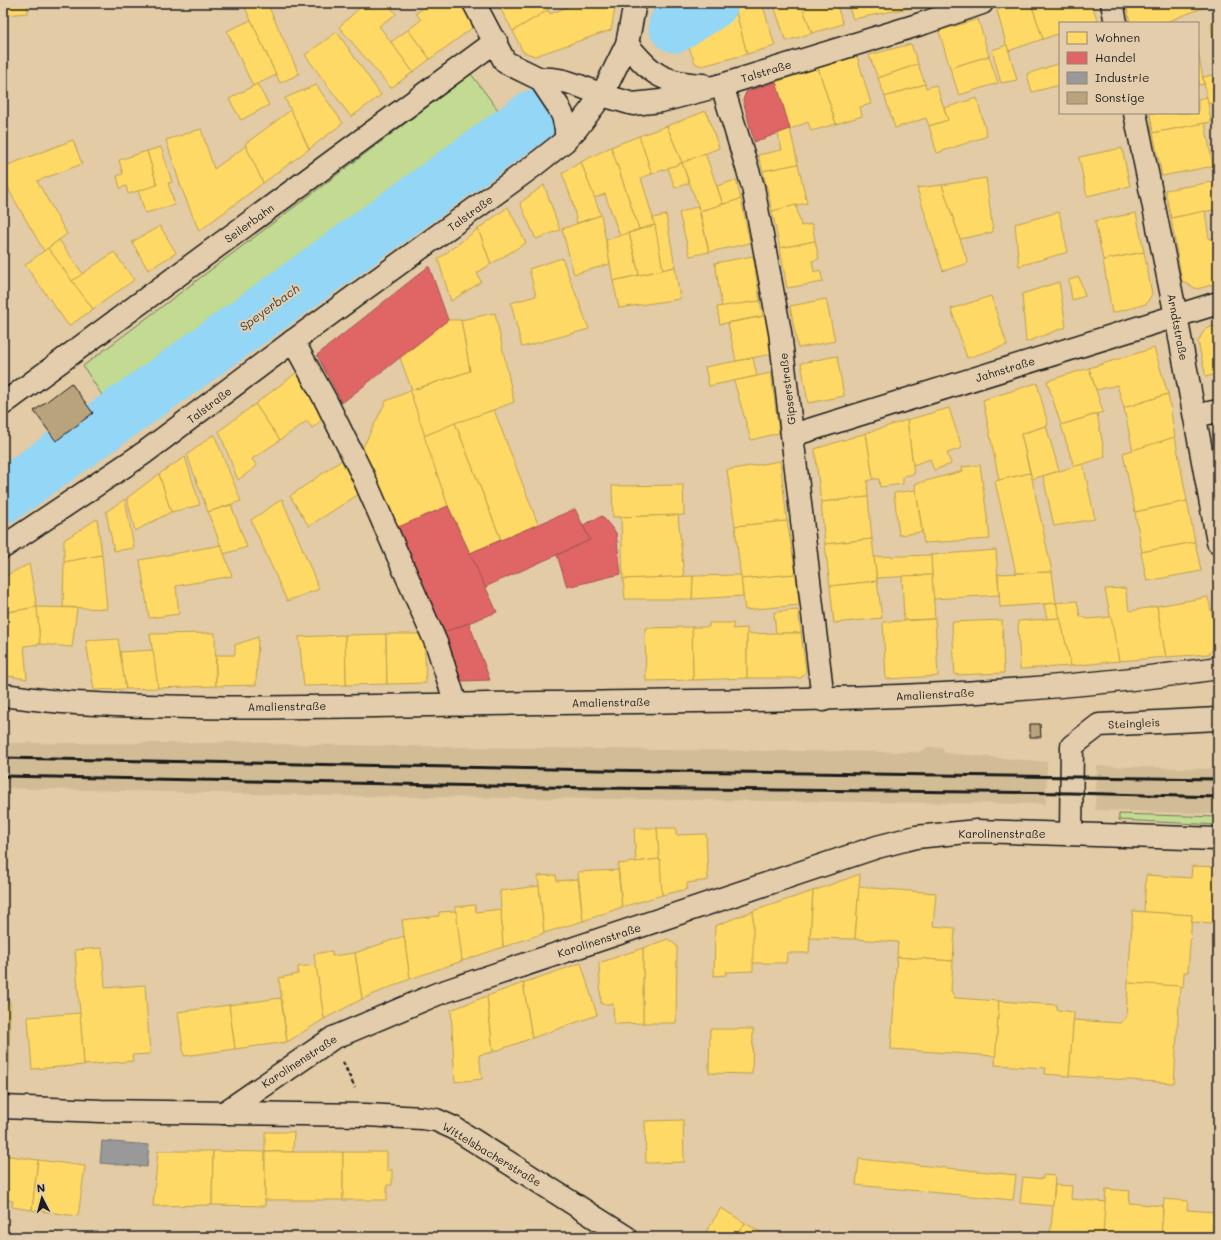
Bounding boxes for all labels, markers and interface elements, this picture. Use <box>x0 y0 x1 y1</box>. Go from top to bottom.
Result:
legend <box>1059 22 1199 114</box>
text: Wohnen <box>1095 29 1140 45</box>
text: Handel <box>1095 49 1136 65</box>
street label: Talstraße <box>739 56 793 86</box>
text: Industrie <box>1095 69 1149 85</box>
text: Sonstige <box>1095 89 1145 105</box>
street label: Talstraße <box>445 192 496 234</box>
street label: Seilerbahn <box>221 200 277 246</box>
water label: Speyerbach <box>236 280 302 334</box>
street label: Arndtstraße <box>1164 292 1192 362</box>
street label: Gipserstraße <box>775 352 799 426</box>
street label: Jahnstraße <box>973 353 1037 385</box>
street label: Talstraße <box>184 383 234 427</box>
street label: Amalienstraße <box>895 684 975 704</box>
street label: Amalienstraße <box>572 694 651 710</box>
street label: Amalienstraße <box>248 698 327 714</box>
street label: Steingleis <box>1108 714 1160 732</box>
street label: Karolinenstraße <box>958 826 1046 841</box>
street label: Karolinenstraße <box>555 919 643 961</box>
street label: Karolinenstraße <box>258 1031 340 1091</box>
street label: Wittelsbacherstraße <box>440 1119 544 1190</box>
north arrow <box>22 1178 62 1218</box>
text: N <box>36 1180 46 1195</box>

